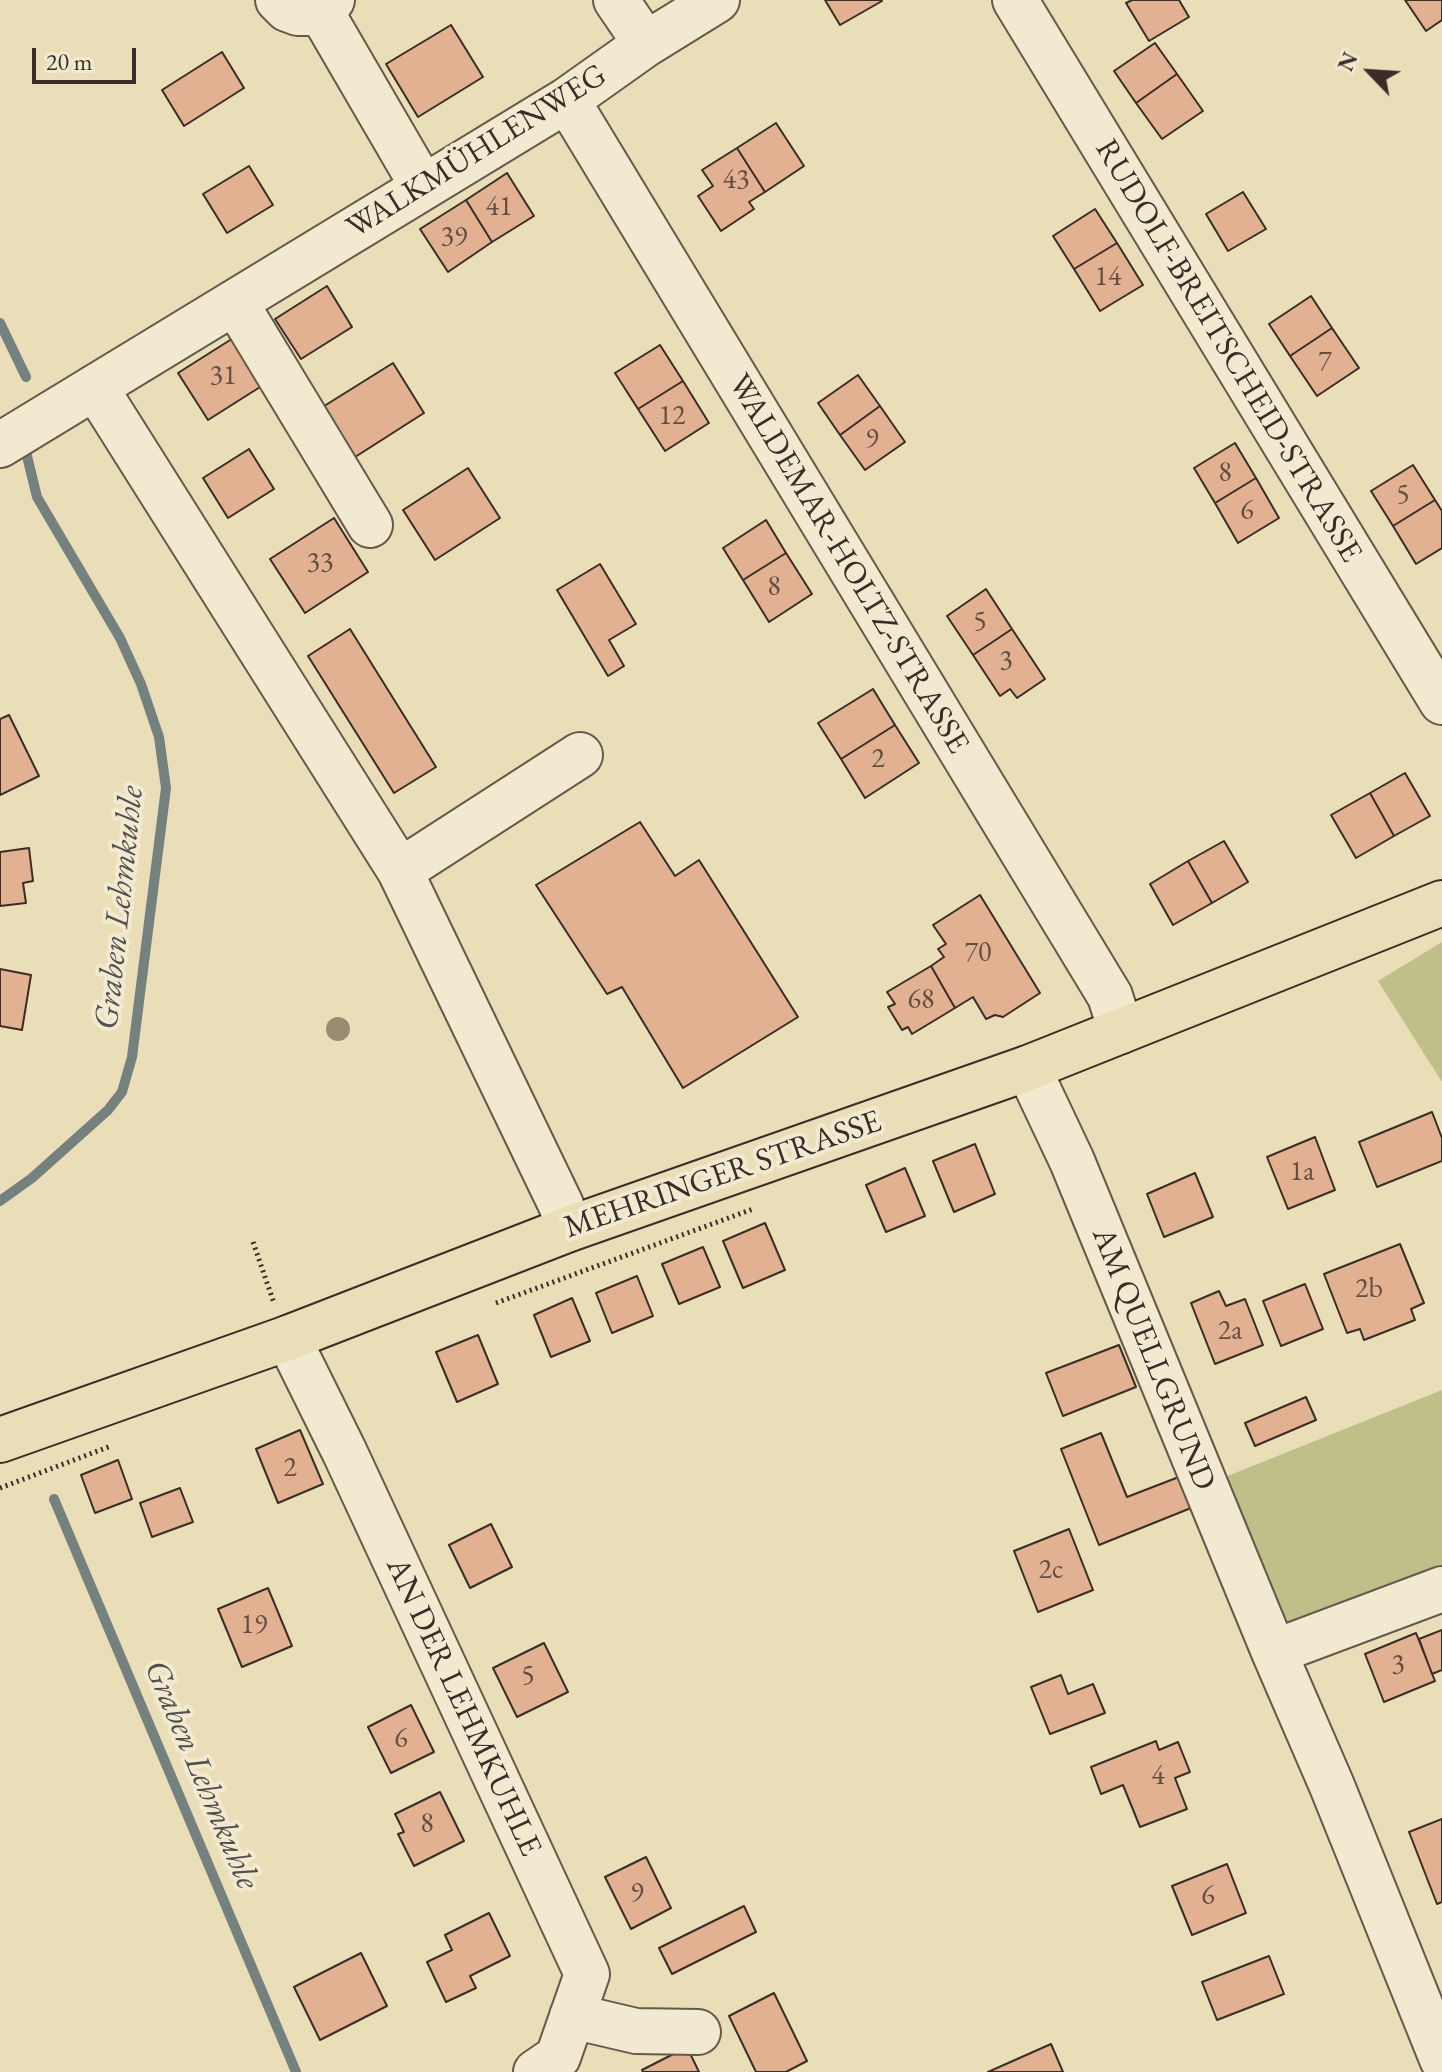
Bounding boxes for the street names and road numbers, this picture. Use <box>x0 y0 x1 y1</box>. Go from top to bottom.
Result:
street label: WALKMÜHLENWEG <box>340 57 614 247</box>
street label: RUDOLF-BREITSCHEID-STRASSE <box>1086 133 1370 569</box>
street label: WALDEMAR-HOLTZ-STRASSE <box>719 367 977 761</box>
street label: MEHRINGER STRASSE <box>559 1103 887 1247</box>
street label: AM QUELLGRUND <box>1083 1222 1223 1496</box>
street label: AN DER LEHMKUHLE <box>377 1552 549 1862</box>

